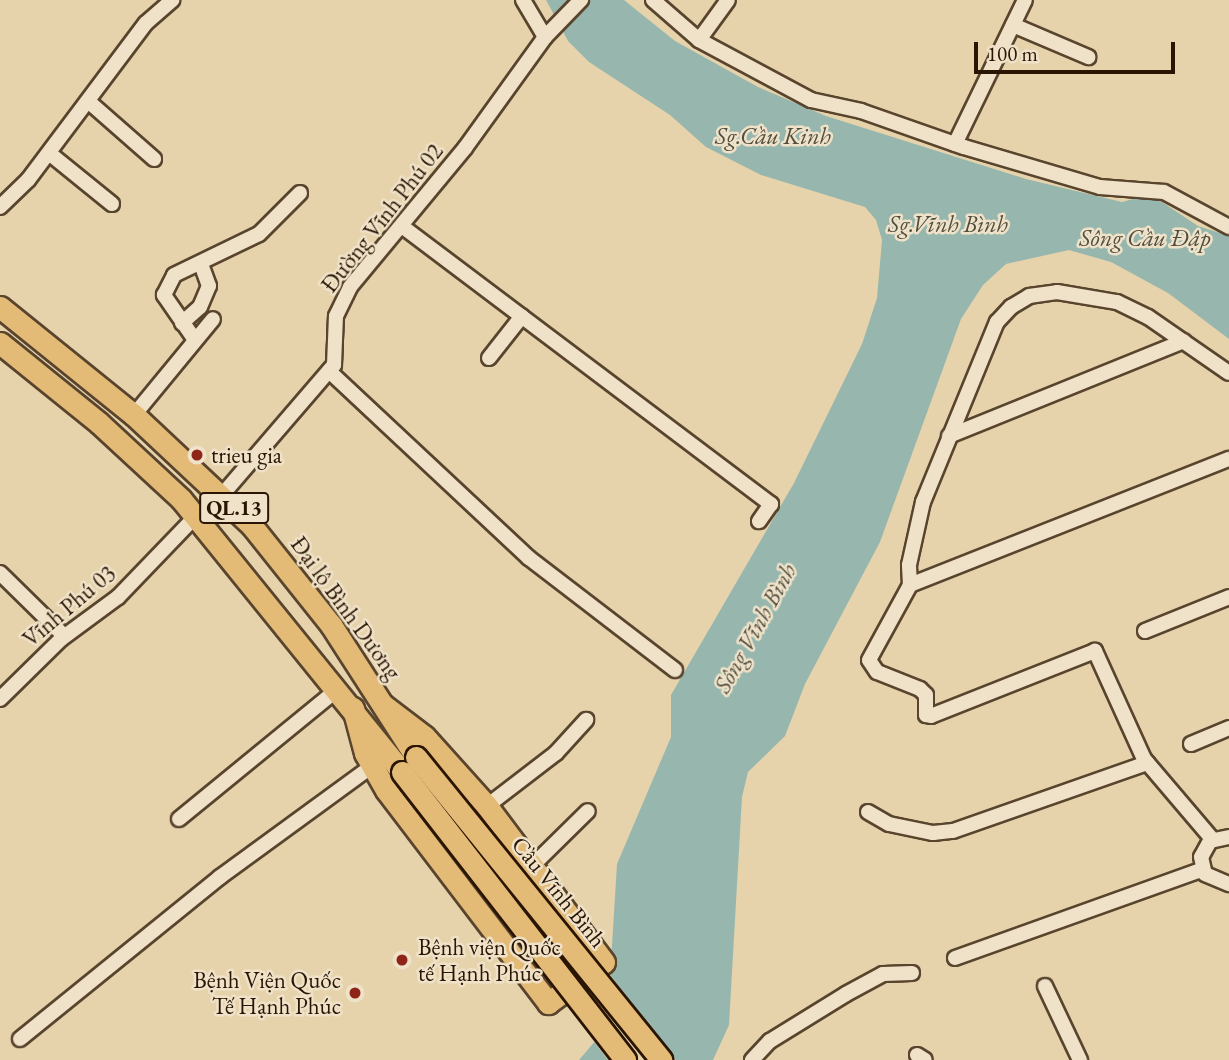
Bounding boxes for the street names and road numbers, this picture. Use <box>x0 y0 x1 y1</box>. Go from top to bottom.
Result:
street label: Đường Vĩnh Phú 02 <box>315 138 449 298</box>
road number: QL.13 <box>199 490 269 526</box>
street label: Đại lộ Bình Dương <box>285 531 407 685</box>
street label: Vĩnh Phú 03 <box>17 559 121 653</box>
street label: Cầu Vĩnh Bình <box>506 831 612 953</box>

